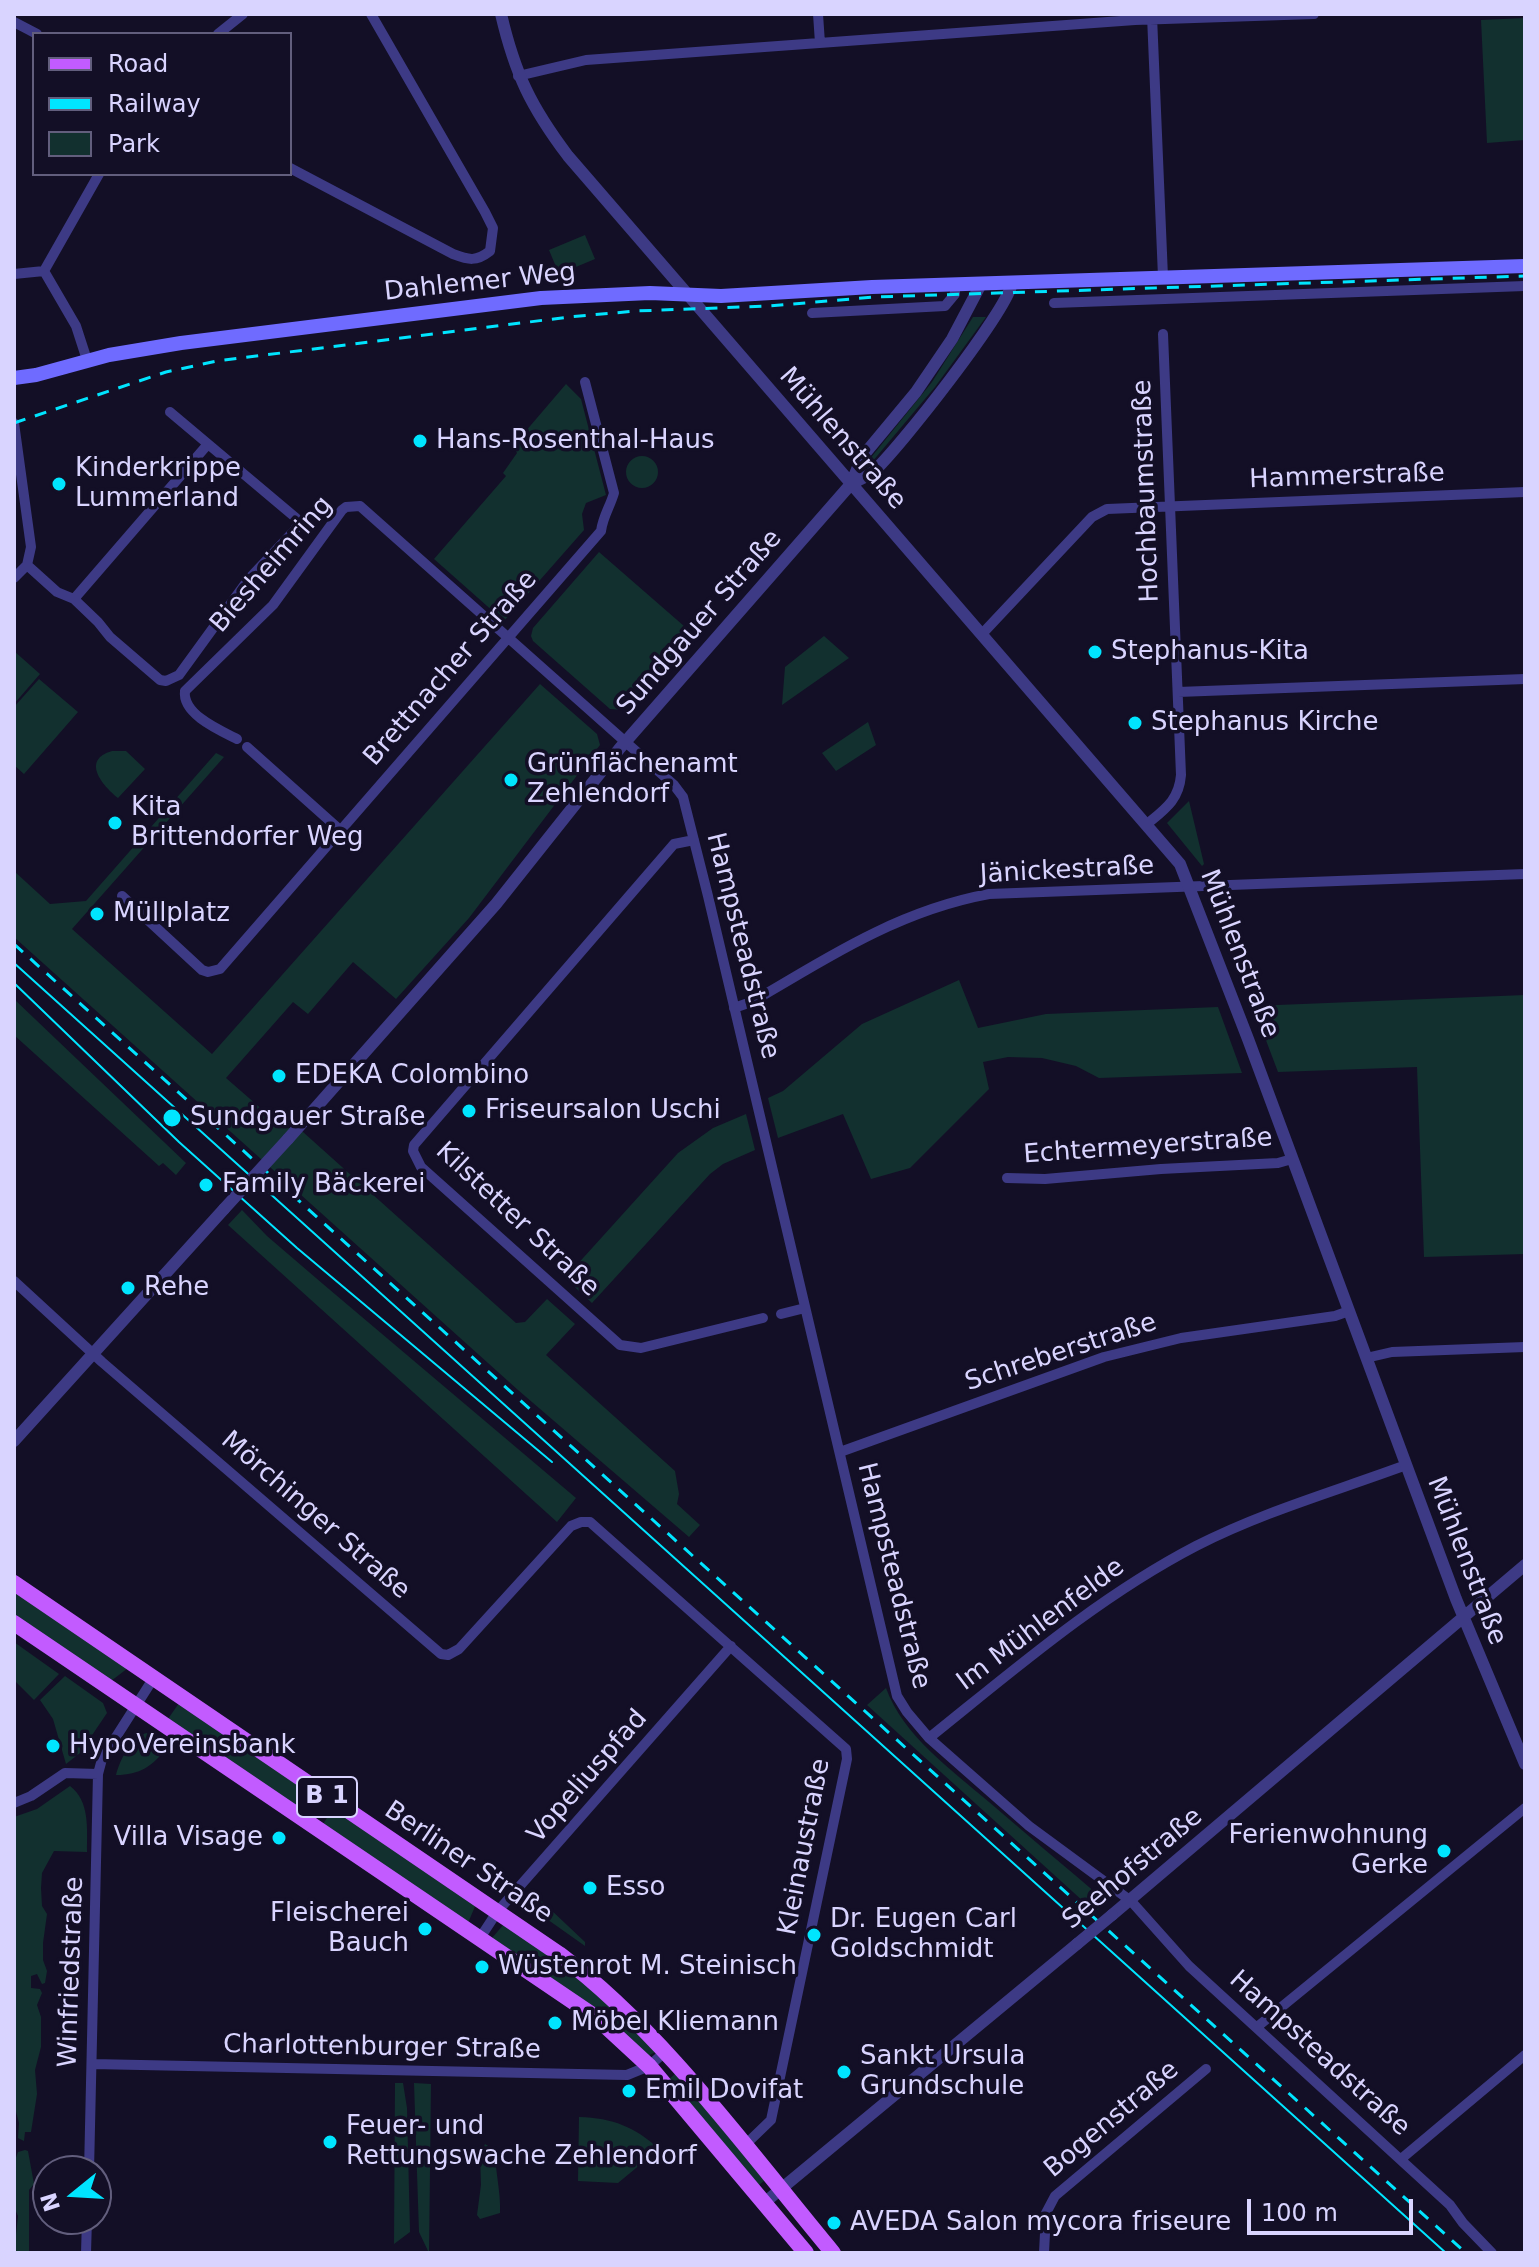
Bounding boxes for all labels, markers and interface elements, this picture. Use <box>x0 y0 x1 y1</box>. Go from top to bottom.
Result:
legend <box>32 32 292 176</box>
text: Road <box>108 50 168 78</box>
text: Railway <box>108 90 201 118</box>
text: Park <box>108 130 160 158</box>
street label: Dahlemer Weg <box>383 257 577 309</box>
street label: Mühlenstraße <box>772 362 912 516</box>
street label: Hochbaumstraße <box>1128 379 1166 603</box>
place label: Hans-Rosenthal-Haus <box>436 425 714 457</box>
marker: Hans-Rosenthal-Haus <box>411 432 429 450</box>
place label: Kinderkrippe Lummerland <box>75 453 241 514</box>
street label: Hammerstraße <box>1249 458 1445 496</box>
marker: Kinderkrippe Lummerland <box>50 475 68 493</box>
street label: Biesheimring <box>204 490 340 640</box>
street label: Sundgauer Straße <box>611 524 789 722</box>
street label: Brettnacher Straße <box>358 565 544 773</box>
place label: Stephanus-Kita <box>1111 636 1309 668</box>
marker: Stephanus-Kita <box>1086 643 1104 661</box>
place label: Stephanus Kirche <box>1151 707 1379 739</box>
marker: Stephanus Kirche <box>1126 714 1144 732</box>
place label: Grünflächenamt Zehlendorf <box>527 749 738 810</box>
marker: Grünflächenamt Zehlendorf <box>502 771 520 789</box>
place label: Kita Brittendorfer Weg <box>131 792 364 854</box>
marker: Kita Brittendorfer Weg <box>106 814 124 832</box>
street label: Hampsteadstraße <box>699 830 785 1062</box>
street label: Jänickestraße <box>979 851 1155 891</box>
street label: Mühlenstraße <box>1193 865 1285 1043</box>
place label: Müllplatz <box>113 898 230 930</box>
marker: Müllplatz <box>88 905 106 923</box>
place label: EDEKA Colombino <box>295 1060 529 1092</box>
marker: EDEKA Colombino <box>270 1067 288 1085</box>
place label: Friseursalon Uschi <box>485 1095 721 1127</box>
place label: Sundgauer Straße <box>190 1102 426 1134</box>
marker: Friseursalon Uschi <box>460 1102 478 1120</box>
marker: Sundgauer Straße <box>161 1107 183 1129</box>
street label: Echtermeyerstraße <box>1022 1123 1274 1171</box>
street label: Kilstetter Straße <box>429 1136 605 1304</box>
place label: Family Bäckerei <box>222 1169 425 1201</box>
marker: Family Bäckerei <box>197 1176 215 1194</box>
place label: Rehe <box>144 1272 209 1304</box>
marker: Rehe <box>119 1279 137 1297</box>
street label: Schreberstraße <box>961 1307 1161 1399</box>
street label: Mörchinger Straße <box>214 1425 416 1607</box>
street label: Hampsteadstraße <box>850 1460 936 1692</box>
street label: Mühlenstraße <box>1420 1472 1512 1650</box>
street label: Im Mühlenfelde <box>951 1552 1131 1698</box>
street label: Vopeliuspfad <box>522 1704 654 1850</box>
place label: HypoVereinsbank <box>69 1730 295 1762</box>
marker: HypoVereinsbank <box>44 1737 62 1755</box>
street label: Kleinaustraße <box>773 1756 837 1938</box>
road number: B 1 <box>297 1777 357 1817</box>
street label: Berliner Straße <box>378 1795 558 1931</box>
street label: Seehofstraße <box>1057 1802 1209 1936</box>
place label: Ferienwohnung Gerke <box>1228 1820 1428 1882</box>
place label: Villa Visage <box>114 1822 263 1854</box>
marker: Villa Visage <box>270 1829 288 1847</box>
marker: Ferienwohnung Gerke <box>1435 1842 1453 1860</box>
place label: Esso <box>606 1872 665 1904</box>
street label: Winfriedstraße <box>53 1876 91 2068</box>
marker: Esso <box>581 1879 599 1897</box>
place label: Fleischerei Bauch <box>270 1898 409 1960</box>
place label: Dr. Eugen Carl Goldschmidt <box>830 1904 1017 1966</box>
marker: Fleischerei Bauch <box>416 1920 434 1938</box>
marker: Dr. Eugen Carl Goldschmidt <box>805 1926 823 1944</box>
place label: Wüstenrot M. Steinisch <box>498 1951 797 1983</box>
marker: Wüstenrot M. Steinisch <box>473 1958 491 1976</box>
street label: Hampsteadstraße <box>1222 1965 1416 2143</box>
place label: Möbel Kliemann <box>571 2007 779 2039</box>
marker: Möbel Kliemann <box>546 2014 564 2032</box>
street label: Charlottenburger Straße <box>223 2030 541 2066</box>
place label: Sankt Ursula Grundschule <box>860 2041 1025 2102</box>
street label: Bogenstraße <box>1039 2055 1185 2185</box>
marker: Sankt Ursula Grundschule <box>835 2063 853 2081</box>
place label: Emil Dovifat <box>645 2075 803 2107</box>
marker: Emil Dovifat <box>620 2082 638 2100</box>
place label: Feuer- und Rettungswache Zehlendorf <box>346 2111 697 2172</box>
marker: Feuer- und Rettungswache Zehlendorf <box>321 2133 339 2151</box>
north arrow <box>32 2155 112 2235</box>
scale bar <box>1251 2183 1417 2233</box>
text: N <box>36 2189 65 2215</box>
text: 100 m <box>1261 2199 1338 2227</box>
place label: AVEDA Salon mycora friseure <box>850 2207 1231 2239</box>
marker: AVEDA Salon mycora friseure <box>825 2214 843 2232</box>

